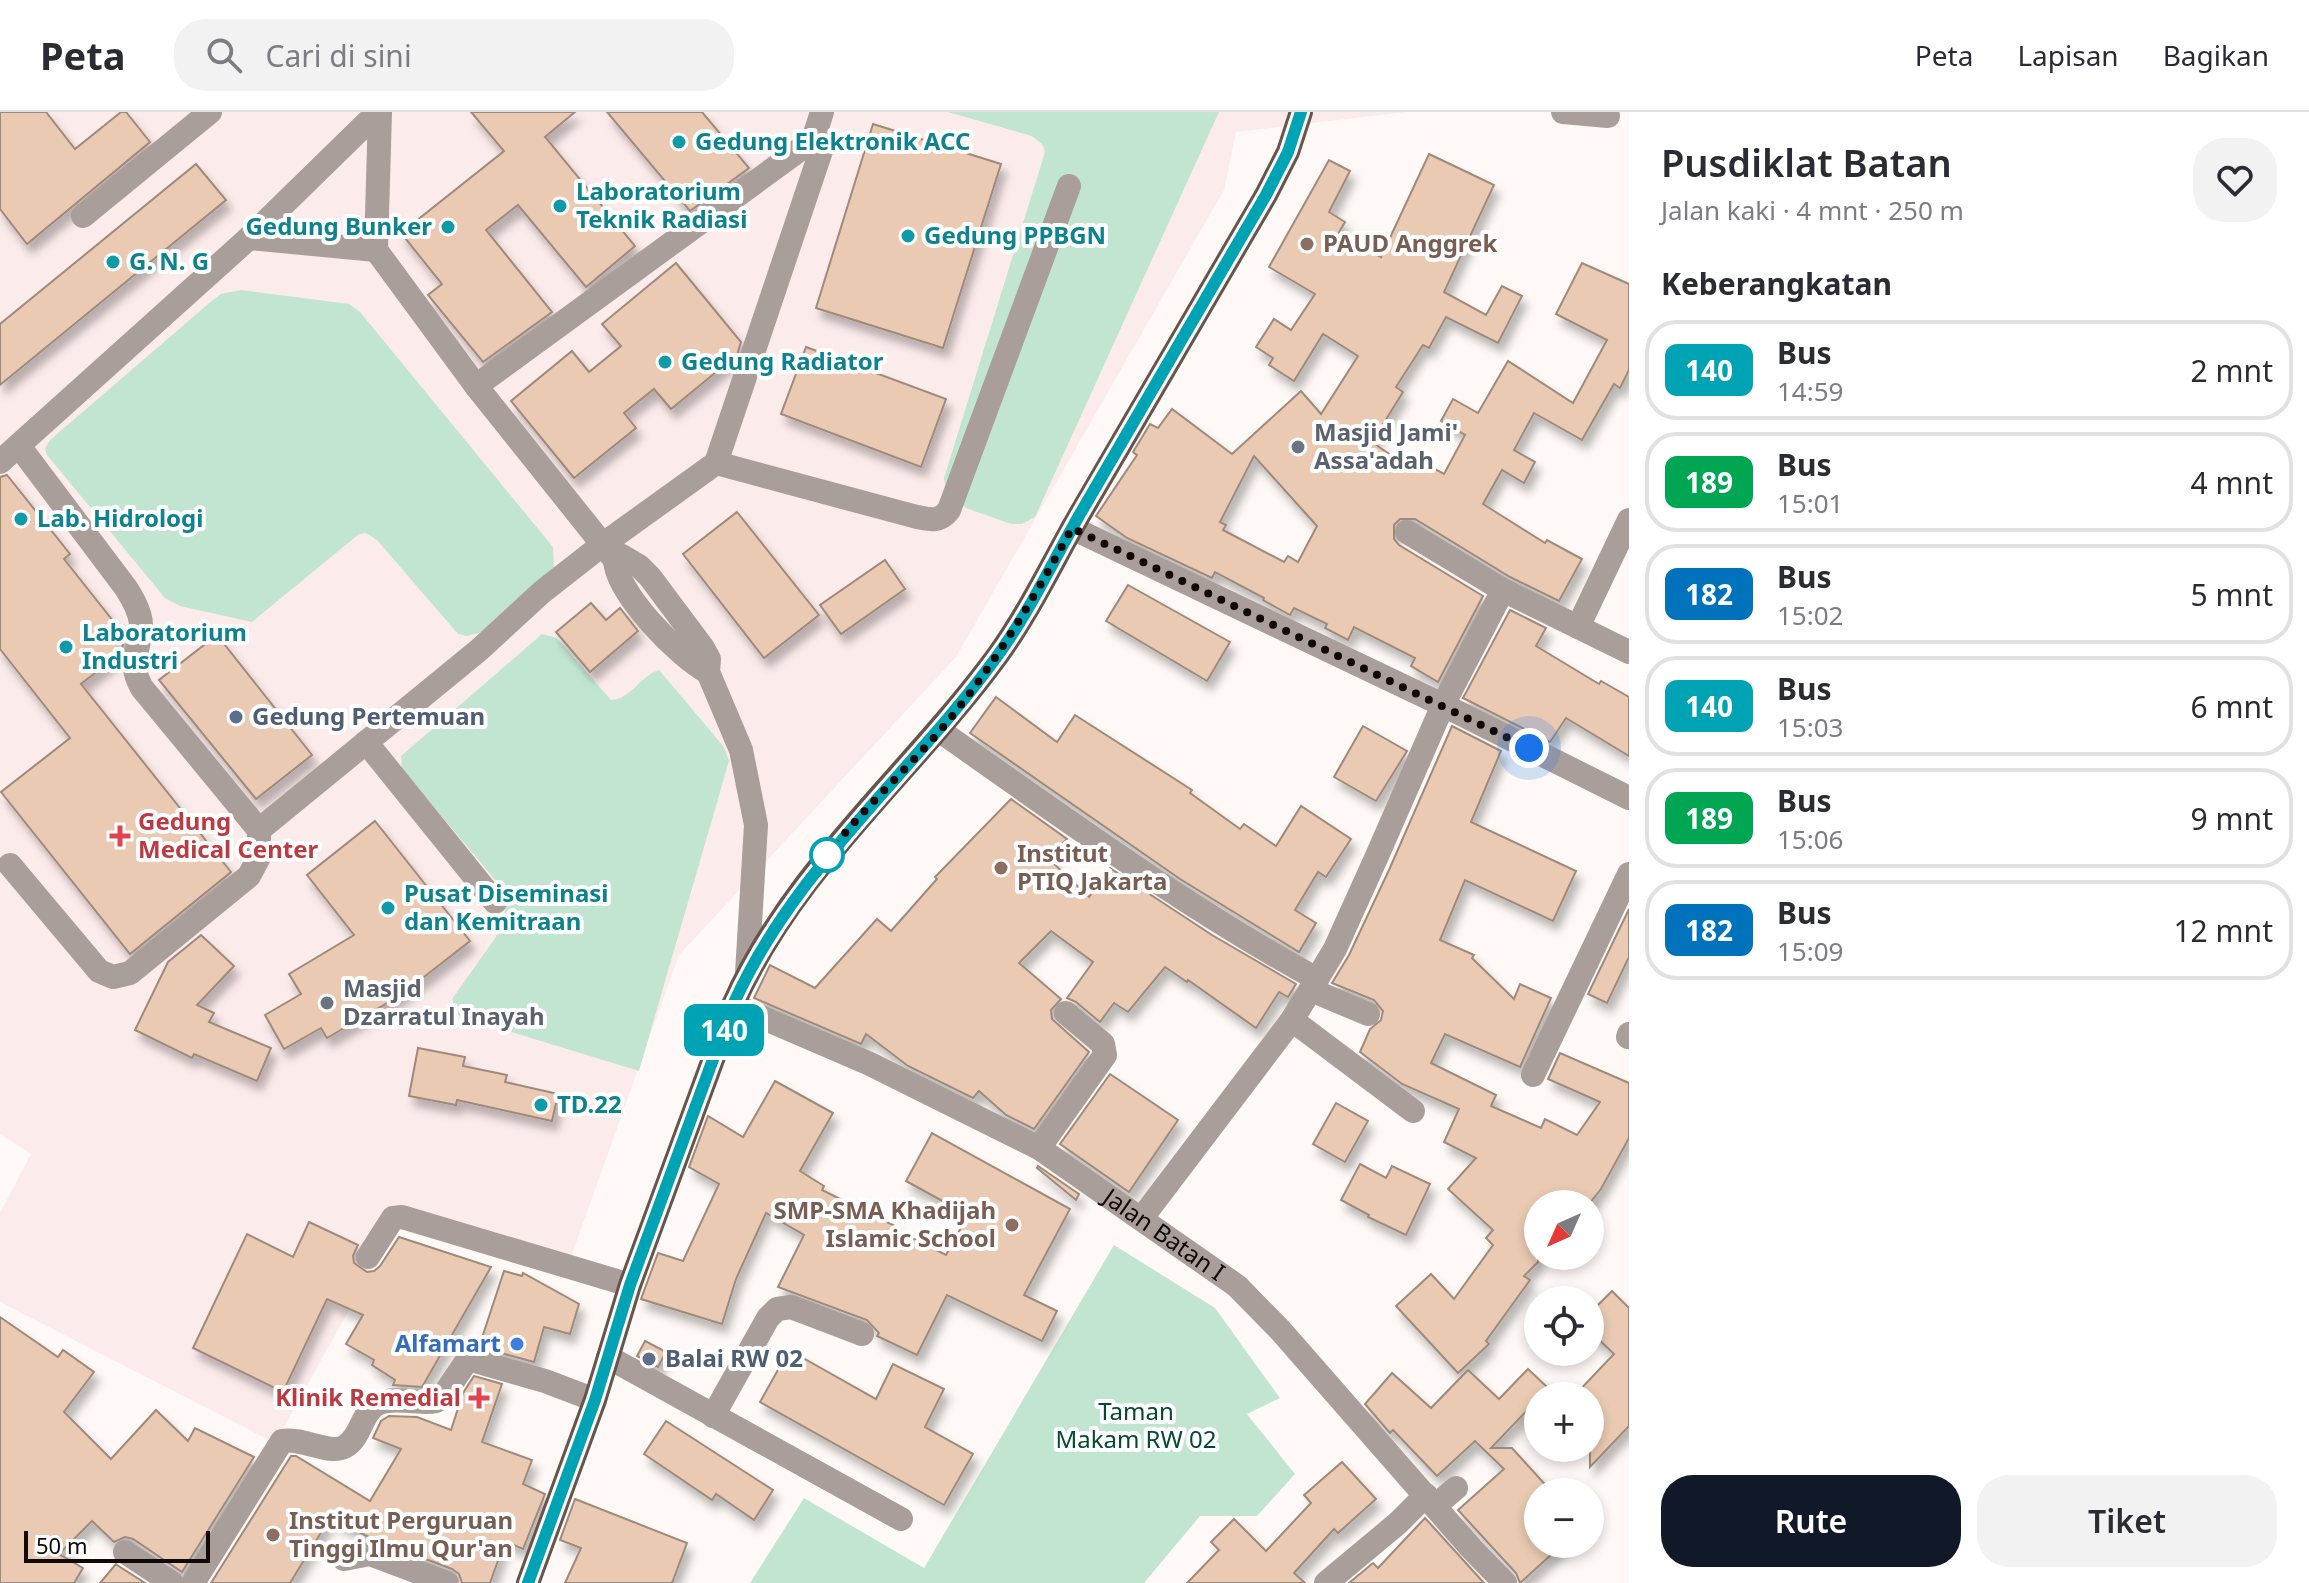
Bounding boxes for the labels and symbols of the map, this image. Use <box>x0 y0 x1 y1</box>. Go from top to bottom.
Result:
place label: Gedung Elektronik ACC <box>695 124 970 157</box>
marker: Gedung Elektronik ACC <box>670 133 688 151</box>
place label: Laboratorium Teknik Radiasi <box>576 174 747 235</box>
marker: Laboratorium Teknik Radiasi <box>551 197 569 215</box>
place label: Gedung Bunker <box>245 209 432 242</box>
marker: Gedung Bunker <box>439 218 457 236</box>
place label: Gedung PPBGN <box>924 218 1106 251</box>
place label: PAUD Anggrek <box>1323 226 1497 259</box>
marker: Gedung PPBGN <box>899 227 917 245</box>
marker: PAUD Anggrek <box>1298 235 1316 253</box>
place label: G. N. G <box>129 244 209 277</box>
marker: G. N. G <box>104 253 122 271</box>
place label: Gedung Radiator <box>681 344 884 377</box>
marker: Gedung Radiator <box>656 353 674 371</box>
place label: Masjid Jami' Assa'adah <box>1314 415 1458 476</box>
marker: Masjid Jami' Assa'adah <box>1289 438 1307 456</box>
place label: Lab. Hidrologi <box>37 501 203 534</box>
marker: Lab. Hidrologi <box>12 510 30 528</box>
place label: Laboratorium Industri <box>82 615 247 676</box>
marker: Laboratorium Industri <box>57 638 75 656</box>
place label: Gedung Pertemuan <box>252 699 485 732</box>
marker: Gedung Pertemuan <box>227 708 245 726</box>
your location <box>1509 728 1549 768</box>
place label: Gedung Medical Center <box>138 804 319 865</box>
marker: Gedung Medical Center <box>109 825 131 847</box>
place label: Institut PTIQ Jakarta <box>1017 836 1167 897</box>
unlabelled marker <box>810 838 844 872</box>
marker: Institut PTIQ Jakarta <box>992 859 1010 877</box>
place label: Pusat Diseminasi dan Kemitraan <box>404 876 608 937</box>
marker: Pusat Diseminasi dan Kemitraan <box>379 899 397 917</box>
place label: Masjid Dzarratul Inayah <box>343 971 545 1032</box>
marker: Masjid Dzarratul Inayah <box>318 994 336 1012</box>
line badge: 140 <box>678 1004 770 1056</box>
place label: TD.22 <box>557 1087 622 1120</box>
marker: TD.22 <box>532 1096 550 1114</box>
street label: Jalan Batan I <box>1096 1179 1232 1288</box>
north arrow <box>1524 1190 1604 1270</box>
place label: SMP-SMA Khadijah Islamic School <box>773 1193 996 1254</box>
marker: SMP-SMA Khadijah Islamic School <box>1003 1216 1021 1234</box>
place label: Alfamart <box>395 1326 501 1359</box>
marker: Alfamart <box>508 1335 526 1353</box>
place label: Balai RW 02 <box>665 1341 803 1374</box>
marker: Balai RW 02 <box>640 1350 658 1368</box>
place label: Klinik Remedial <box>275 1380 461 1413</box>
marker: Klinik Remedial <box>468 1387 490 1409</box>
park label: Taman Makam RW 02 <box>1055 1394 1217 1455</box>
place label: Institut Perguruan Tinggi Ilmu Qur'an <box>289 1503 513 1564</box>
marker: Institut Perguruan Tinggi Ilmu Qur'an <box>264 1526 282 1544</box>
scale bar <box>24 1527 210 1563</box>

